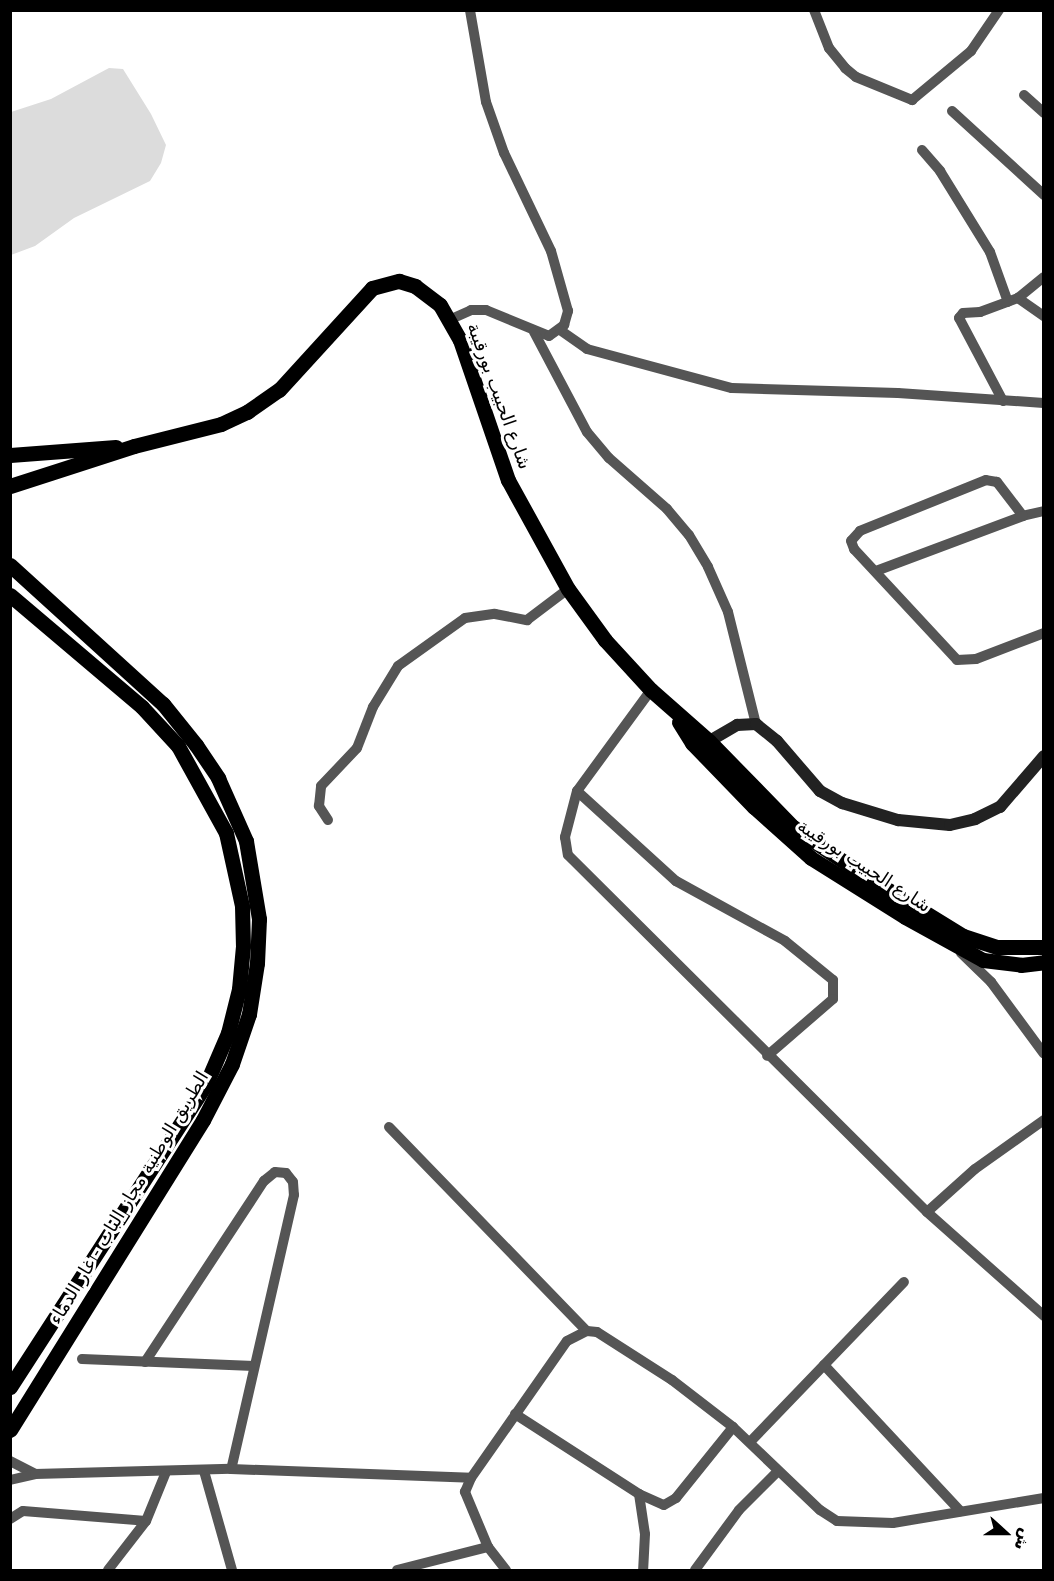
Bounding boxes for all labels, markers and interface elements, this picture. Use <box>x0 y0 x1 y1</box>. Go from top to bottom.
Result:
street label: شارع الحبيب بورقيبة <box>462 320 536 472</box>
street label: شارع الحبيب بورقيبة <box>793 815 935 917</box>
street label: الطريق الوطنية مجاز الباب - غار الدماء <box>45 1067 213 1329</box>
north arrow <box>976 1503 1036 1563</box>
text: ش <box>1010 1526 1036 1553</box>

